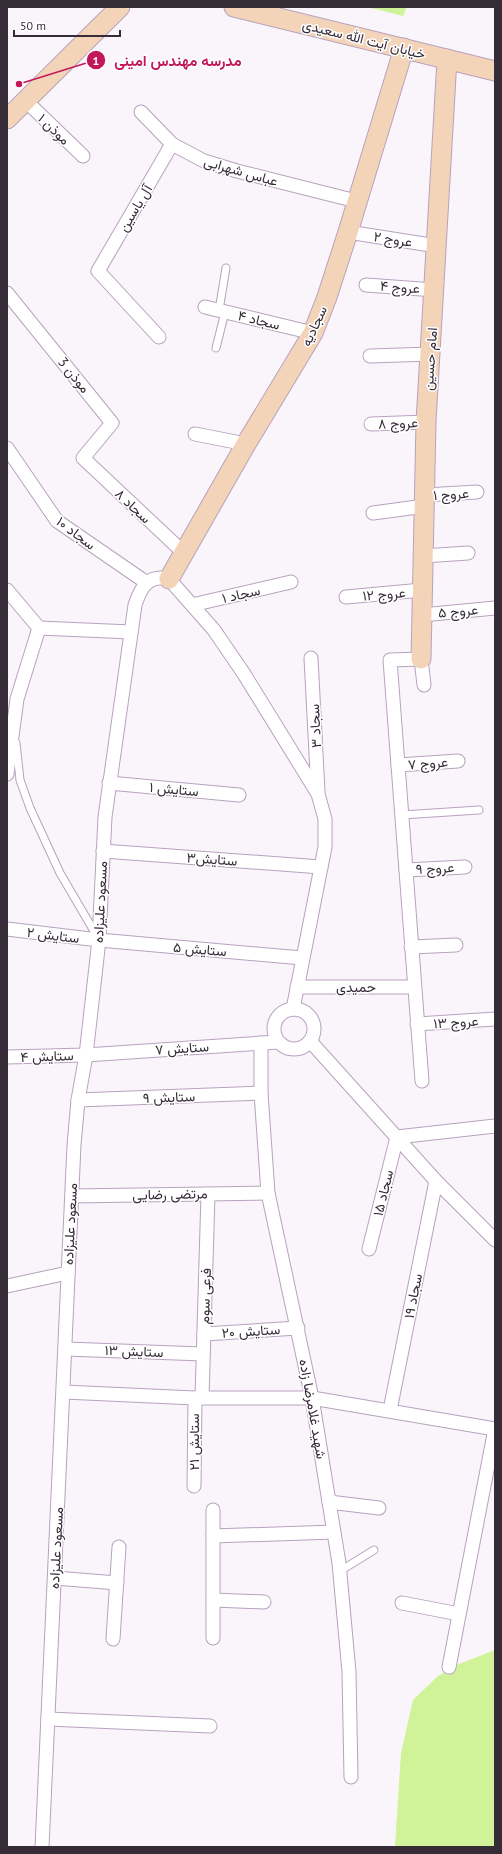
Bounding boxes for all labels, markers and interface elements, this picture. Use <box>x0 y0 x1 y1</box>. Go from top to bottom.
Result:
scale bar <box>14 12 120 38</box>
street label: خیابان آیت الله سعیدی <box>301 15 427 63</box>
text: 50 m <box>20 18 46 33</box>
callout: مدرسه مهندس امینی <box>86 47 249 74</box>
text: مدرسه مهندس امینی <box>114 51 242 70</box>
text: 1 <box>93 53 99 68</box>
street label: موذن ۱ <box>34 109 74 149</box>
street label: عباس شهرابی <box>202 152 280 190</box>
street label: آل یاسین <box>114 180 158 235</box>
street label: عروج ۲ <box>372 227 414 253</box>
street label: عروج ۴ <box>379 277 420 299</box>
street label: سجادیه <box>297 303 331 349</box>
street label: سجاد ۴ <box>236 306 282 334</box>
street label: امام حسین <box>419 327 441 391</box>
street label: موذن 3 <box>54 353 94 397</box>
street label: عروج ۸ <box>378 413 418 435</box>
street label: عروج ۱ <box>432 484 470 506</box>
street label: سجاد ۸ <box>111 485 155 527</box>
street label: سجاد ۱۰ <box>53 512 99 554</box>
street label: سجاد ۱ <box>220 581 262 607</box>
street label: عروج ۱۲ <box>362 583 406 607</box>
street label: عروج ۵ <box>437 600 479 624</box>
street label: سجاد ۳ <box>305 704 325 748</box>
street label: عروج ۷ <box>407 753 449 775</box>
street label: ستایش ۱ <box>149 778 199 800</box>
street label: ستایش۳ <box>186 848 238 870</box>
street label: عروج ۹ <box>415 858 455 880</box>
street label: مسعود علیزاده <box>89 860 111 944</box>
street label: ستایش ۲ <box>26 923 80 947</box>
street label: ستایش ۵ <box>172 938 228 960</box>
street label: حمیدی <box>336 978 376 996</box>
street label: عروج ۱۳ <box>433 1011 479 1035</box>
street label: ستایش ۷ <box>155 1037 209 1059</box>
street label: ستایش ۴ <box>20 1046 74 1066</box>
street label: ستایش ۹ <box>143 1087 195 1107</box>
street label: سجاد ۱۵ <box>369 1168 397 1218</box>
street label: مسعود علیزاده <box>59 1182 81 1266</box>
street label: مرتضی رضایی <box>132 1184 208 1204</box>
street label: فرعی سوم <box>195 1267 215 1325</box>
street label: سجاد ۱۹ <box>400 1272 426 1320</box>
street label: ستایش ۲۰ <box>221 1320 281 1342</box>
street label: ستایش ۱۳ <box>104 1341 164 1361</box>
street label: شهید غلامرضا زاده <box>295 1358 331 1460</box>
street label: ستایش ۲۱ <box>185 1414 203 1470</box>
street label: مسعود علیزاده <box>45 1506 67 1590</box>

